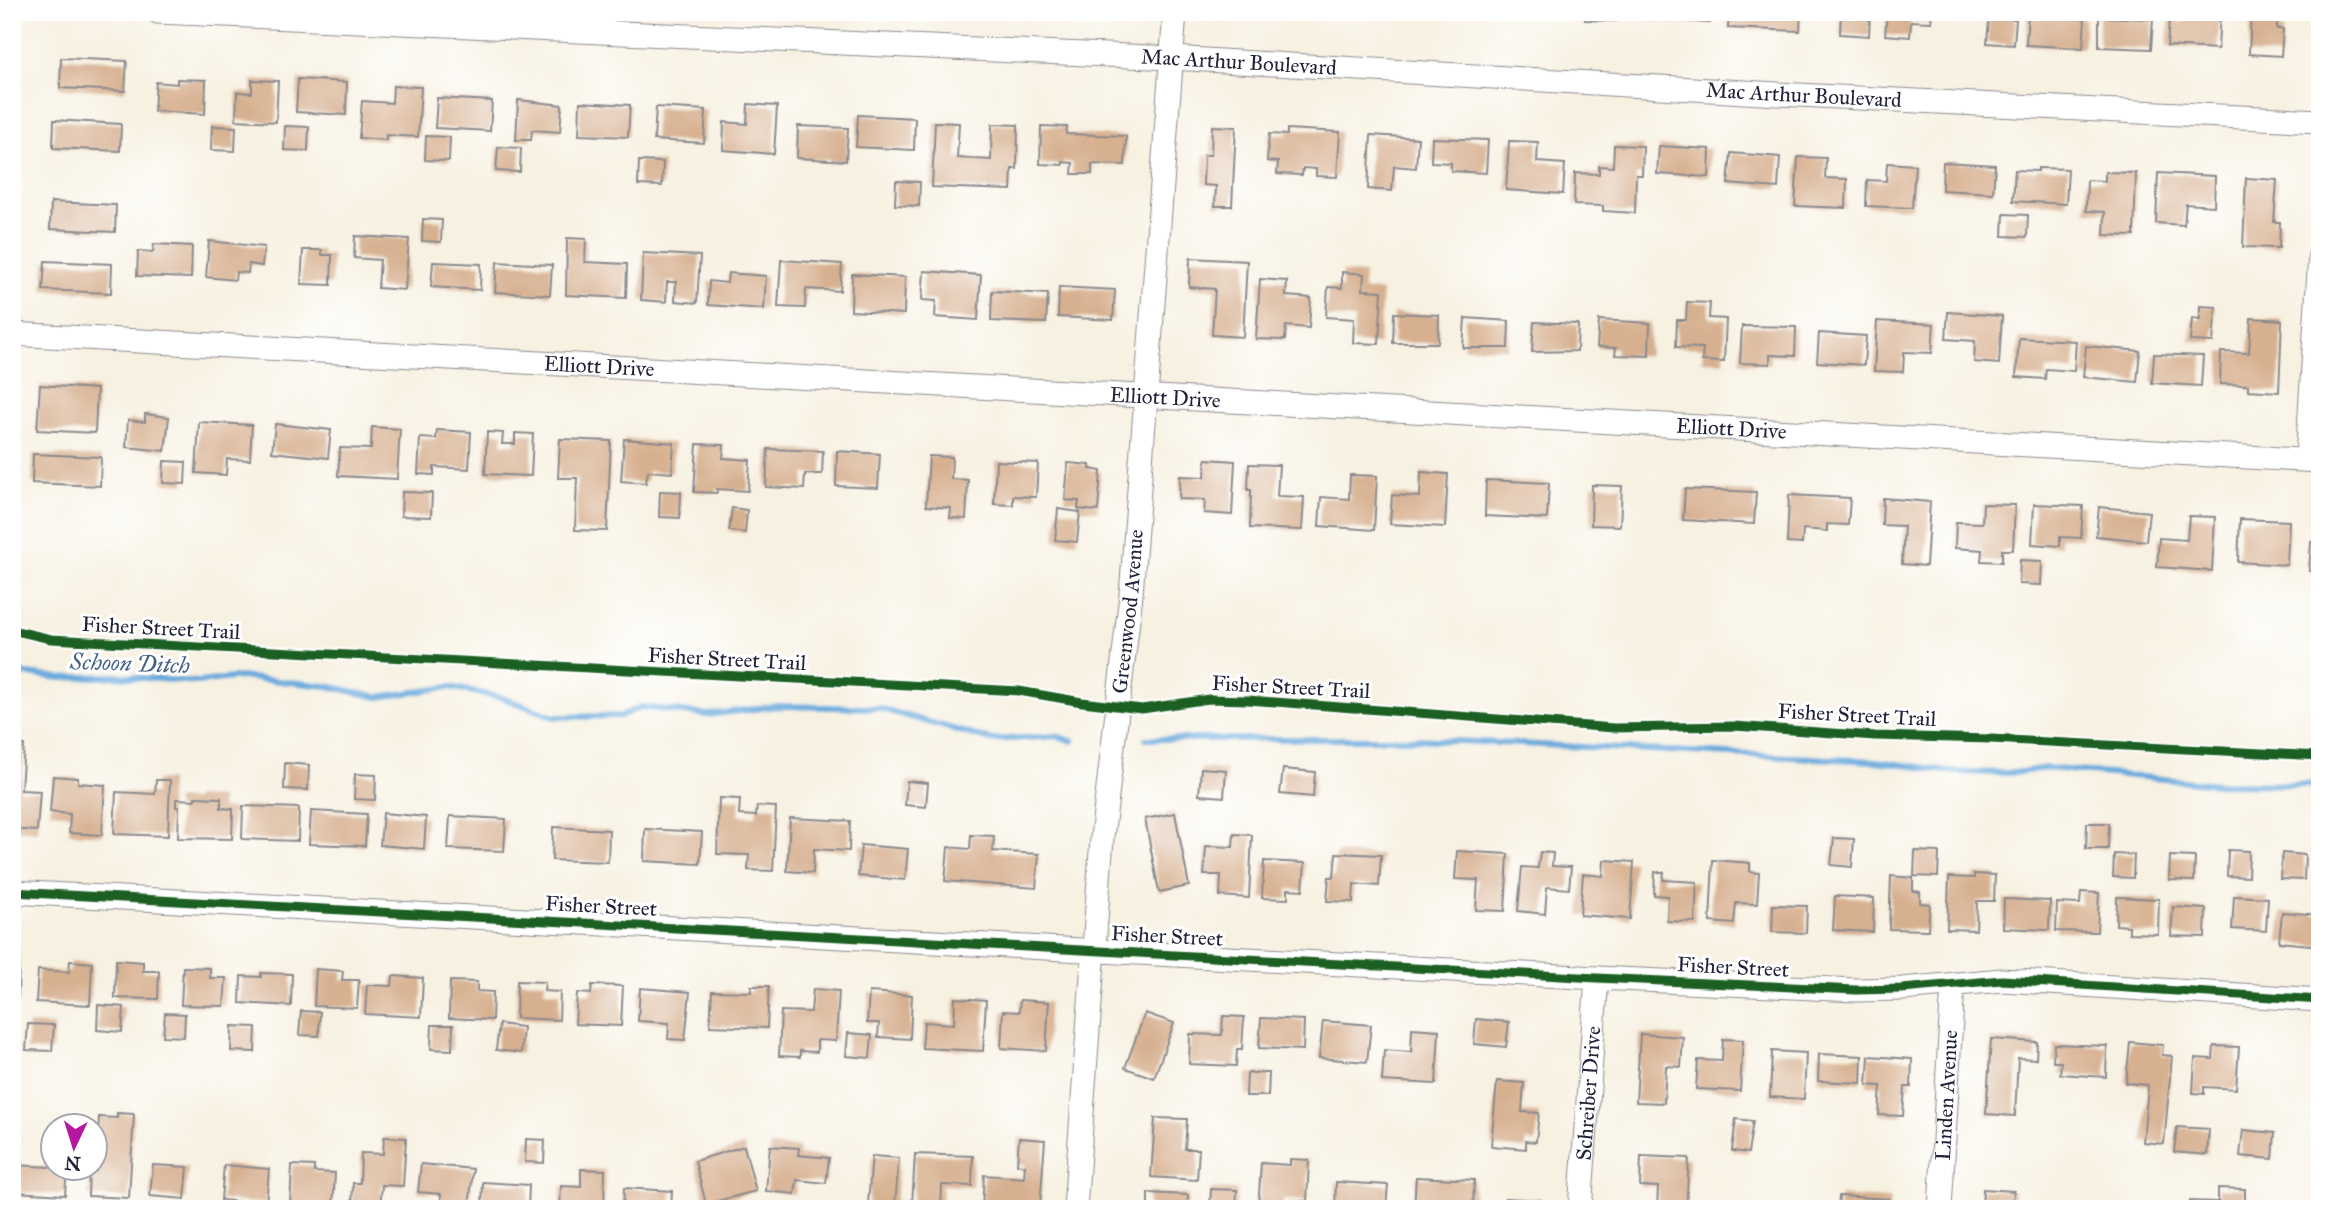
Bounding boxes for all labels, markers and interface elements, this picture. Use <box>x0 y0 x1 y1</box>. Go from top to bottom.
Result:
street label: Mac Arthur Boulevard <box>1140 44 1338 81</box>
street label: Mac Arthur Boulevard <box>1705 77 1903 113</box>
street label: Elliott Drive <box>543 350 655 382</box>
street label: Elliott Drive <box>1109 381 1222 413</box>
street label: Elliott Drive <box>1675 413 1788 445</box>
street label: Greenwood Avenue <box>1106 528 1149 695</box>
street label: Fisher Street Trail <box>81 611 241 645</box>
street label: Fisher Street Trail <box>647 642 807 676</box>
water label: Schoon Ditch <box>69 647 190 679</box>
street label: Fisher Street Trail <box>1211 670 1371 704</box>
street label: Fisher Street Trail <box>1777 698 1937 732</box>
street label: Fisher Street <box>544 890 658 922</box>
street label: Fisher Street <box>1110 920 1224 952</box>
street label: Fisher Street <box>1676 951 1790 983</box>
street label: Schreiber Drive <box>1571 1025 1606 1161</box>
street label: Linden Avenue <box>1930 1029 1963 1161</box>
north arrow <box>38 1112 108 1182</box>
text: N <box>64 1151 82 1175</box>

